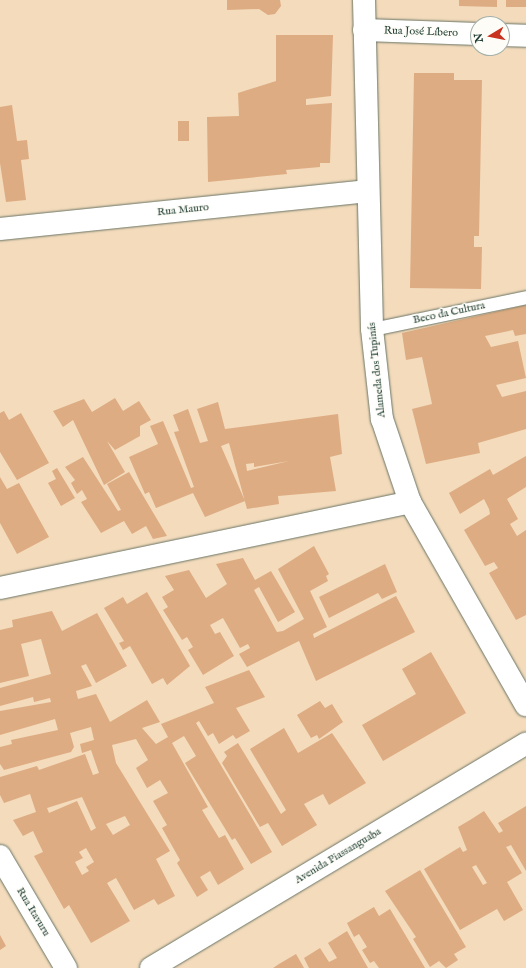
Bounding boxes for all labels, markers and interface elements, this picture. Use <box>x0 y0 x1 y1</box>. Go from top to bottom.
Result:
north arrow <box>470 16 510 56</box>
street label: Rua José Líbero <box>384 24 458 40</box>
text: N <box>471 32 487 44</box>
street label: Rua Mauro <box>156 201 210 219</box>
street label: Beco da Cultura <box>412 299 486 327</box>
street label: Alameda dos Tupinás <box>365 322 389 418</box>
street label: Avenida Piassanguaba <box>292 825 384 887</box>
street label: Rua Itavuru <box>13 885 53 939</box>

